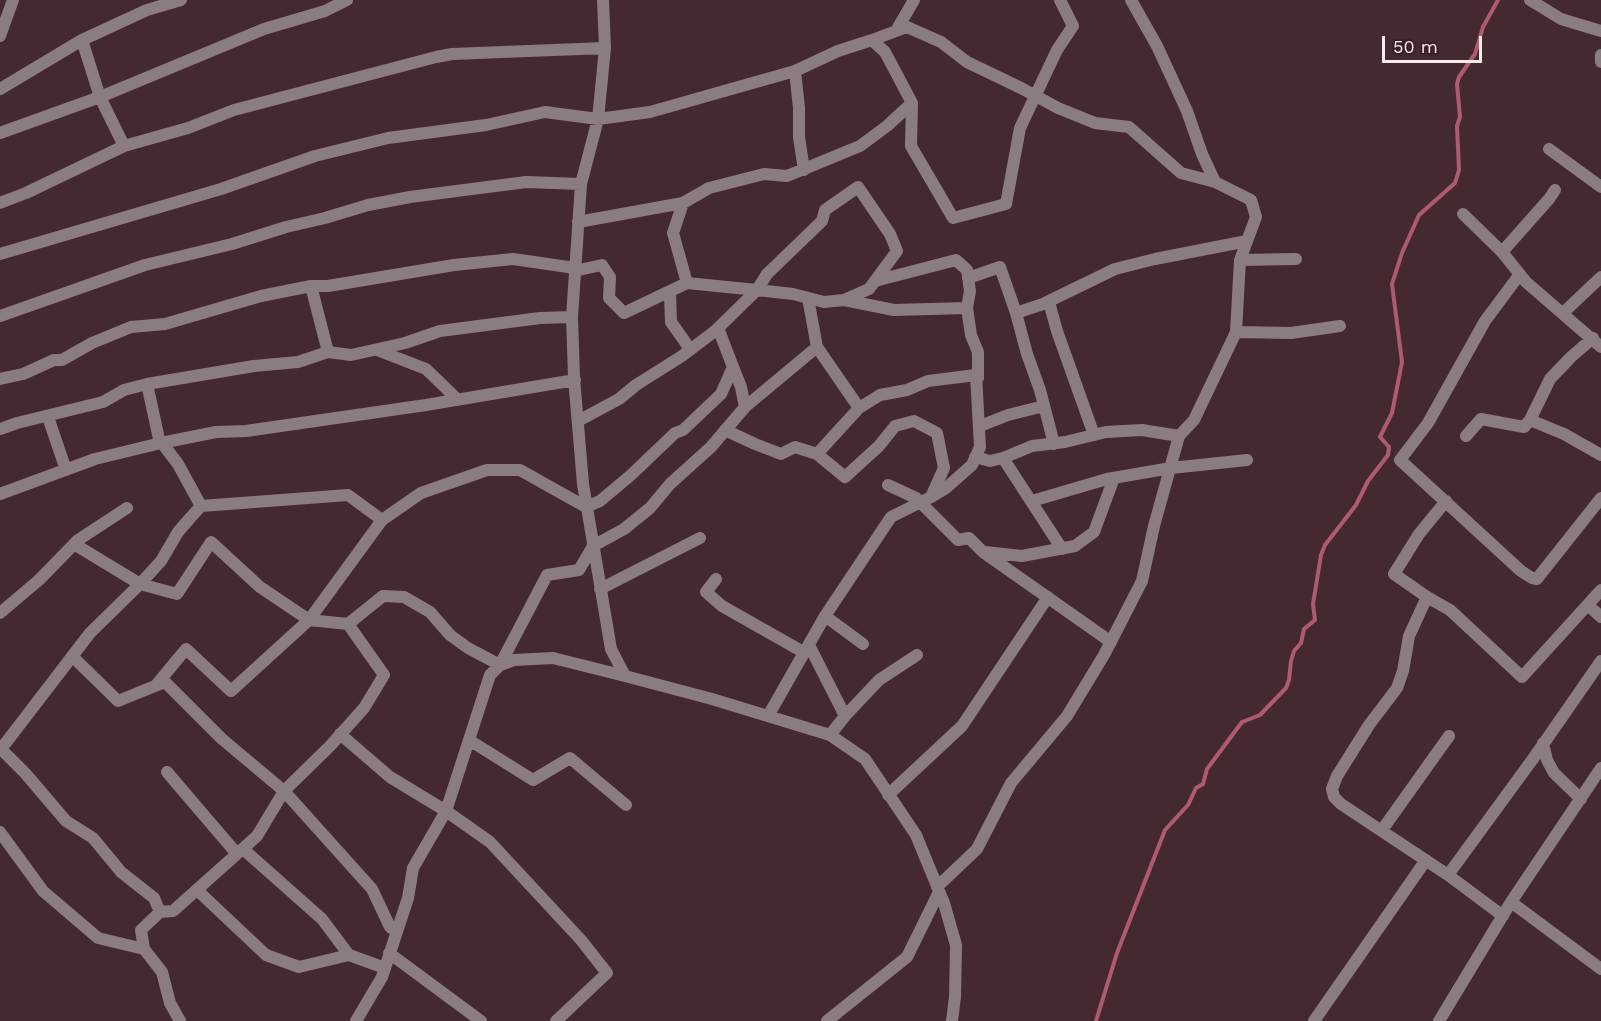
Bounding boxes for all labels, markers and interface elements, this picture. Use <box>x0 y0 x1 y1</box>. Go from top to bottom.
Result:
scale bar <box>1385 24 1486 62</box>
text: 50 m <box>1393 36 1438 57</box>

